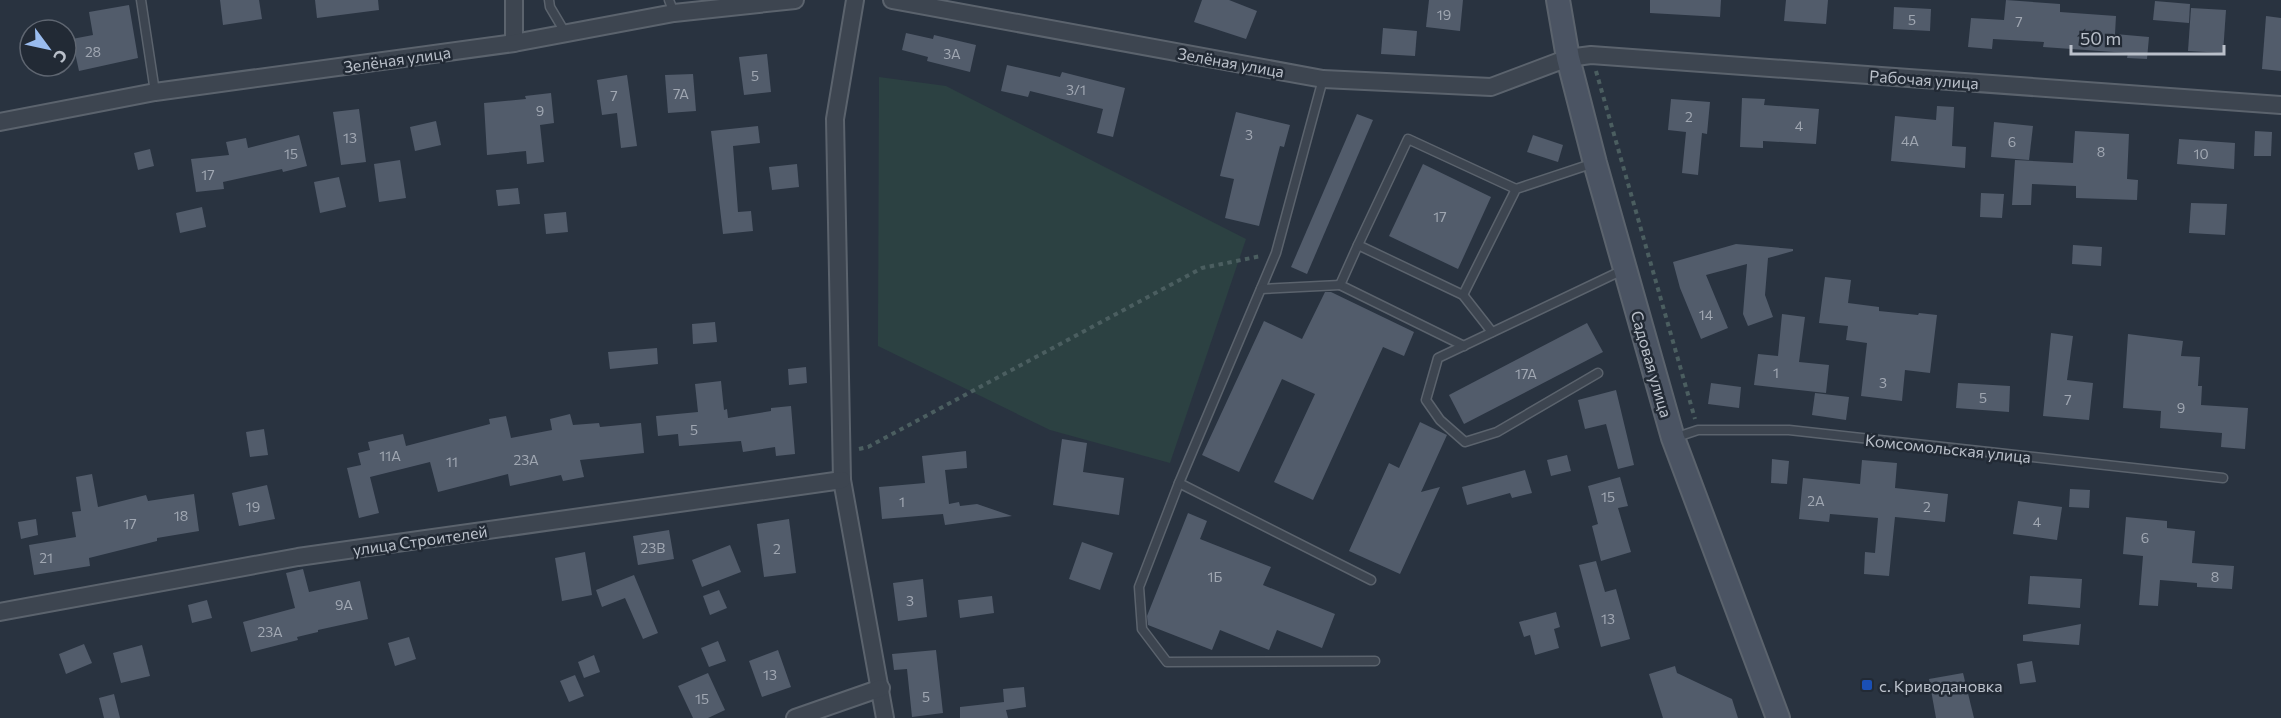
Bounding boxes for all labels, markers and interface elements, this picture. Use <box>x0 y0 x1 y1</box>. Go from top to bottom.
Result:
house number: 19 <box>1437 6 1451 23</box>
house number: 5 <box>1908 11 1916 28</box>
house number: 7 <box>2015 13 2023 30</box>
north arrow <box>18 18 78 78</box>
scale bar <box>2071 18 2224 56</box>
text: 50 m <box>2080 27 2121 49</box>
street label: Зелёная улица <box>342 42 452 76</box>
house number: 28 <box>85 43 101 60</box>
street label: Зелёная улица <box>1176 43 1286 81</box>
house number: 3А <box>943 45 961 62</box>
text: С <box>50 47 72 66</box>
street label: Рабочая улица <box>1869 66 1979 92</box>
house number: 5 <box>751 67 759 84</box>
house number: 3/1 <box>1066 81 1086 98</box>
house number: 7А <box>673 85 689 102</box>
house number: 7 <box>610 87 618 104</box>
house number: 9 <box>536 102 544 119</box>
house number: 2 <box>1685 108 1693 125</box>
house number: 4 <box>1795 117 1804 134</box>
house number: 3 <box>1245 126 1253 143</box>
house number: 13 <box>343 129 357 146</box>
house number: 4А <box>1901 132 1919 149</box>
house number: 6 <box>2008 133 2016 150</box>
house number: 8 <box>2097 143 2105 160</box>
house number: 15 <box>284 145 298 162</box>
house number: 10 <box>2193 145 2209 162</box>
house number: 17 <box>201 166 215 183</box>
house number: 17 <box>1433 208 1447 225</box>
house number: 14 <box>1699 306 1714 323</box>
street label: Садовая улица <box>1628 308 1676 420</box>
house number: 1 <box>1773 364 1779 381</box>
house number: 17А <box>1515 365 1537 382</box>
house number: 3 <box>1879 374 1887 391</box>
house number: 5 <box>1979 389 1987 406</box>
house number: 7 <box>2064 391 2072 408</box>
house number: 9 <box>2177 399 2185 416</box>
house number: 5 <box>690 421 698 438</box>
street label: Комсомольская улица <box>1864 430 2032 466</box>
house number: 11А <box>379 447 401 464</box>
house number: 23А <box>513 451 539 468</box>
house number: 11 <box>446 453 458 470</box>
house number: 15 <box>1601 488 1615 505</box>
house number: 2А <box>1807 492 1825 509</box>
house number: 1 <box>899 493 905 510</box>
house number: 19 <box>246 498 260 515</box>
house number: 2 <box>1923 498 1931 515</box>
house number: 18 <box>174 507 188 524</box>
house number: 4 <box>2033 513 2042 530</box>
house number: 17 <box>123 515 137 532</box>
street label: улица Строителей <box>351 521 489 559</box>
house number: 6 <box>2141 529 2149 546</box>
house number: 23В <box>641 539 665 556</box>
house number: 2 <box>773 540 781 557</box>
house number: 21 <box>39 549 53 566</box>
house number: 1Б <box>1208 568 1223 585</box>
house number: 8 <box>2211 568 2219 585</box>
house number: 3 <box>906 592 914 609</box>
house number: 9А <box>335 596 353 613</box>
house number: 13 <box>1601 610 1615 627</box>
house number: 23А <box>257 623 283 640</box>
house number: 13 <box>763 666 777 683</box>
place label: с. Криводановка <box>1879 676 2003 695</box>
marker: с. Криводановка <box>1860 678 1874 692</box>
house number: 5 <box>922 688 930 705</box>
house number: 15 <box>695 690 709 707</box>

